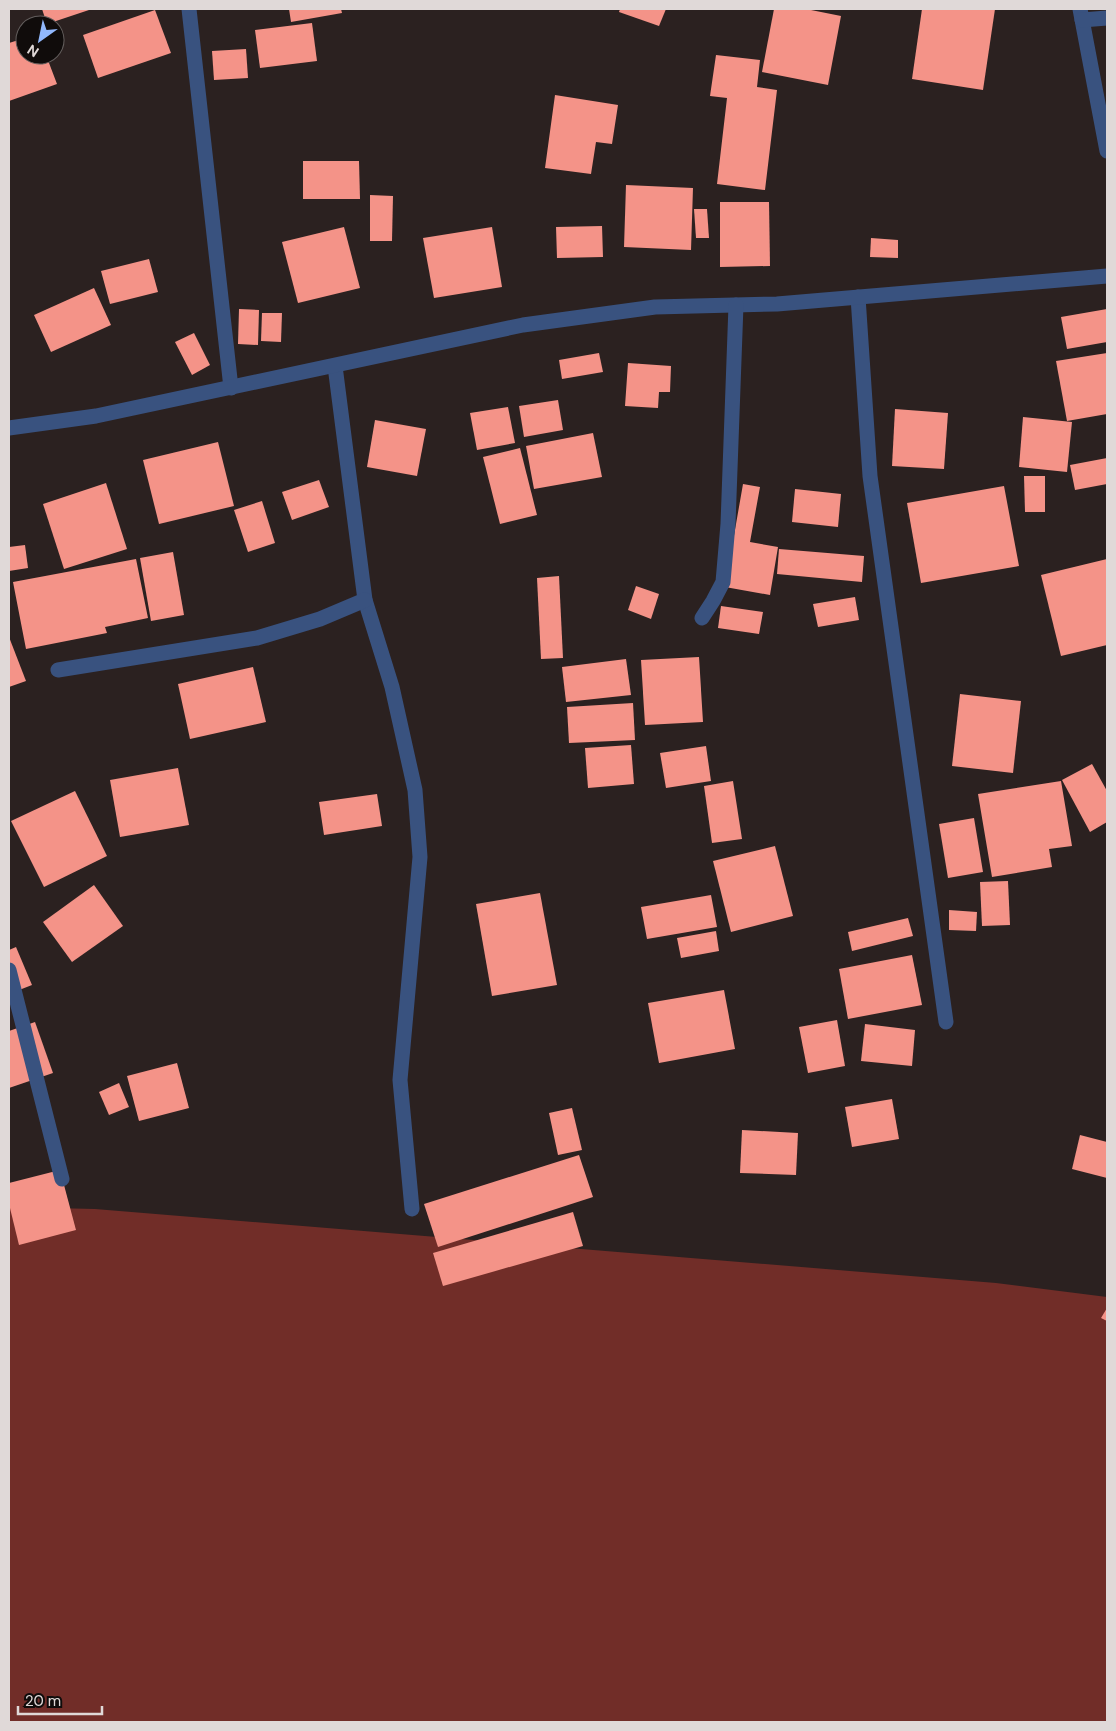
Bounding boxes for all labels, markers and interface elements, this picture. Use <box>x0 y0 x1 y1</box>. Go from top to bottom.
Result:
north arrow <box>15 15 65 65</box>
text: N <box>24 41 42 61</box>
scale bar <box>18 1684 101 1716</box>
text: 20 m <box>25 1691 61 1711</box>

